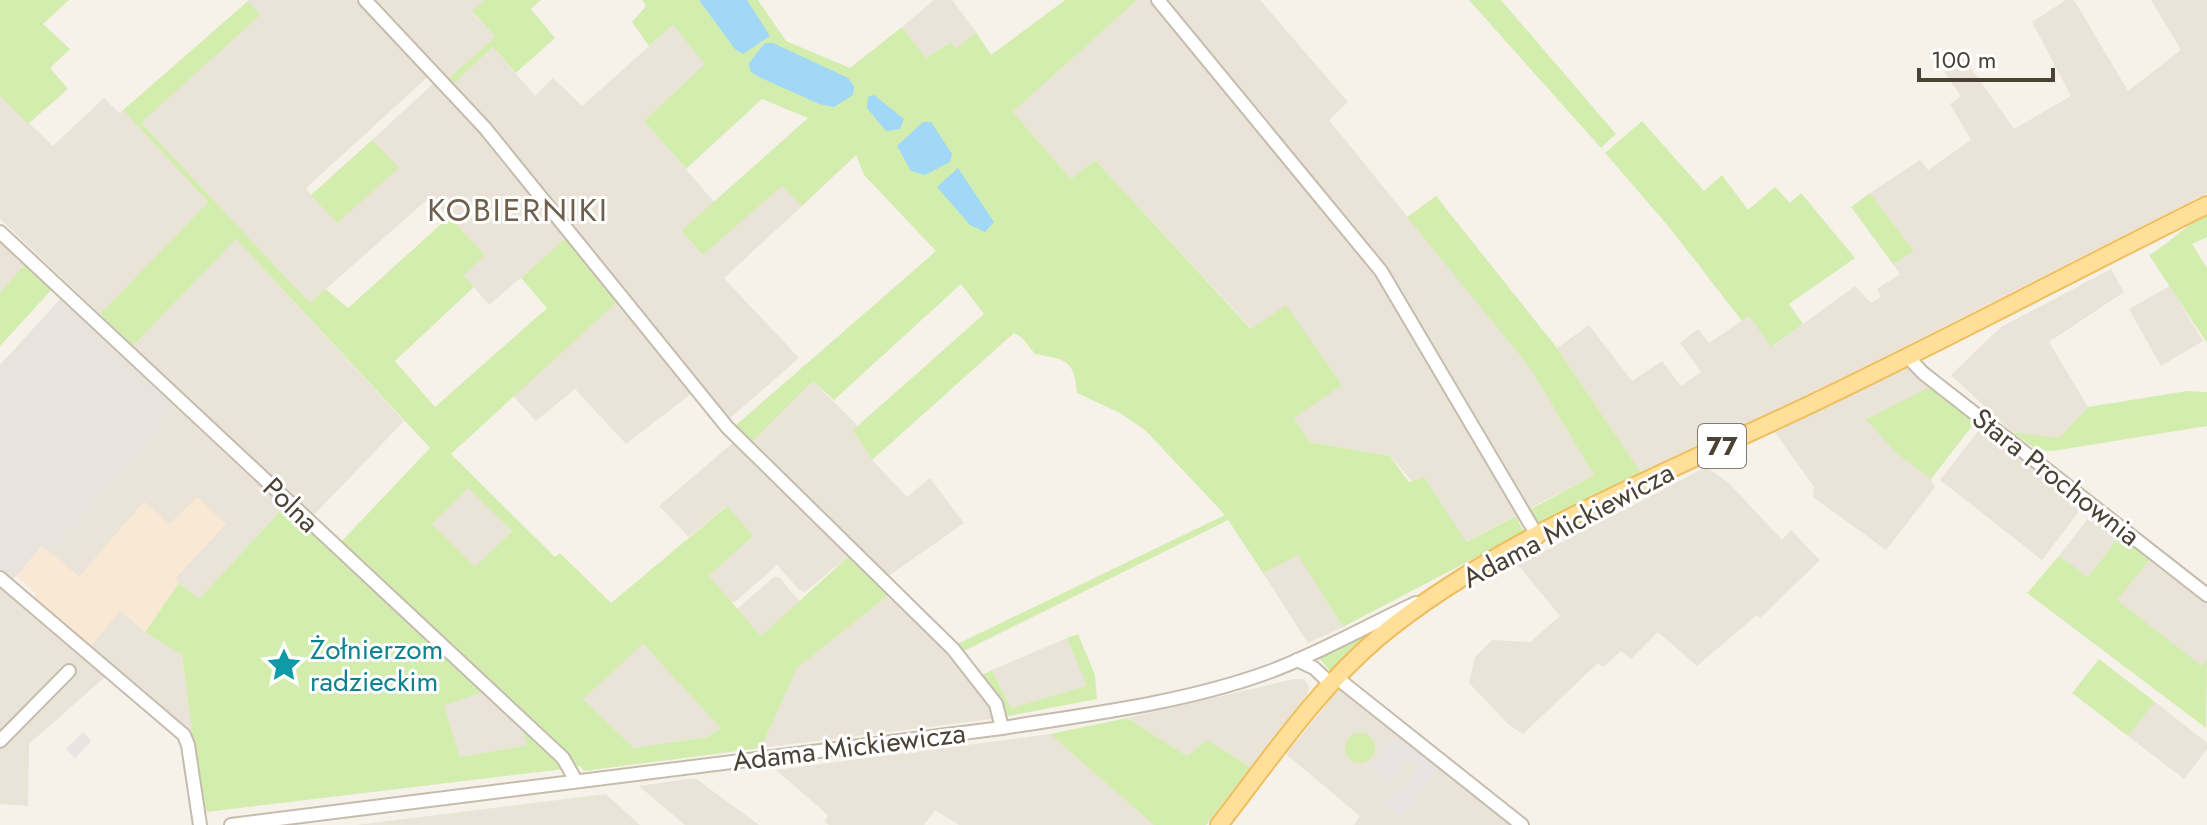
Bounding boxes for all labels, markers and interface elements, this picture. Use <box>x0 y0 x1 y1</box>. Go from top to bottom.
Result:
scale bar <box>1919 32 2053 82</box>
text: 100 m <box>1931 42 1997 77</box>
district label: KOBIERNIKI <box>427 187 609 233</box>
street label: Stara Prochownia <box>1963 398 2149 556</box>
road number: 77 <box>1698 424 1746 468</box>
street label: Adama Mickiewicza <box>1455 452 1681 598</box>
street label: Polna <box>254 468 328 542</box>
place label: Żołnierzom radzieckim <box>310 629 443 702</box>
place icon: Żołnierzom radzieckim <box>265 646 303 684</box>
street label: Adama Mickiewicza <box>730 712 968 782</box>

